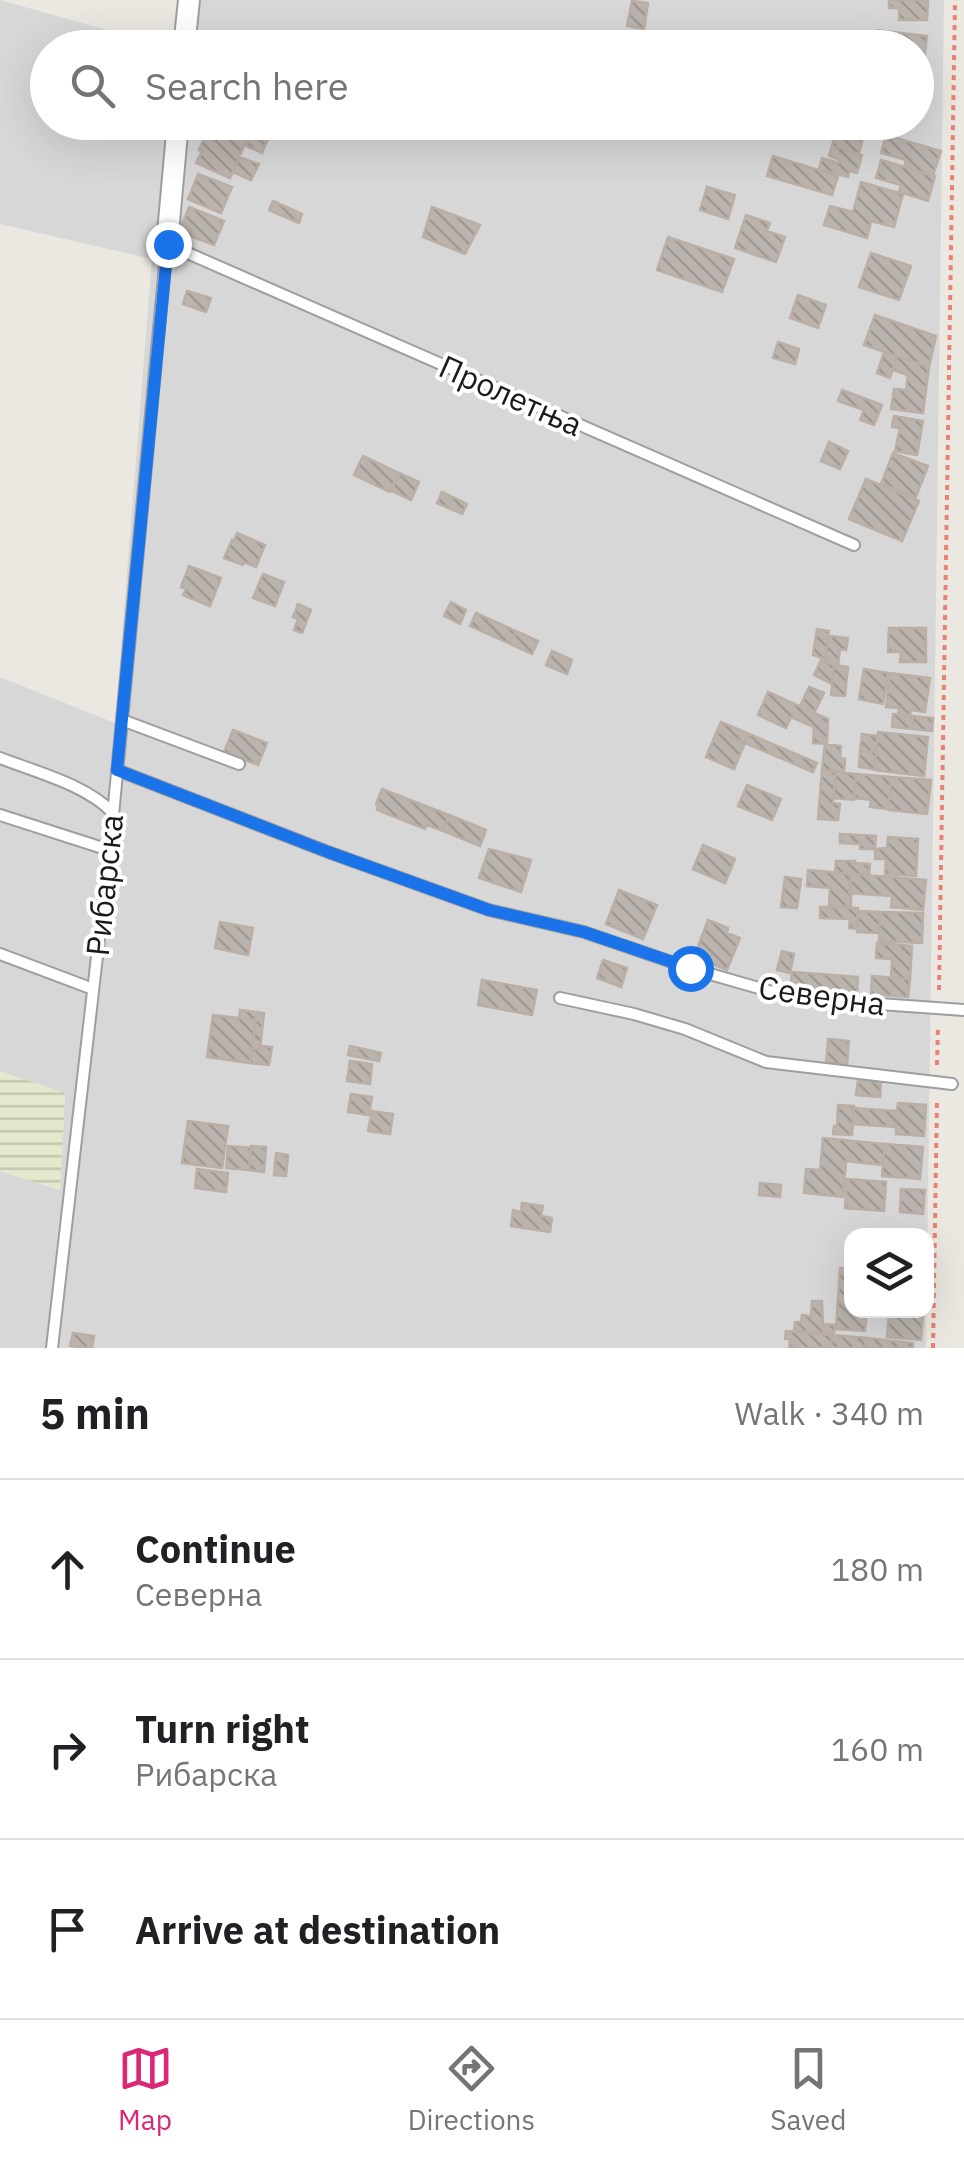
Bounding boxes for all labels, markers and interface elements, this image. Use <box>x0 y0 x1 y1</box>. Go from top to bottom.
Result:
search box <box>30 30 934 140</box>
icon: search <box>65 58 120 113</box>
text: Search here <box>145 61 349 110</box>
route end <box>146 222 192 268</box>
street label: Пролетња <box>433 345 589 445</box>
street label: Рибарска <box>76 812 132 958</box>
route start <box>668 946 714 992</box>
street label: Северна <box>756 965 888 1025</box>
map controls <box>844 1228 934 1318</box>
button: layers <box>844 1228 934 1318</box>
text: 5 min <box>40 1386 150 1441</box>
text: Walk · 340 m <box>735 1392 924 1434</box>
text: Continue <box>135 1524 296 1573</box>
icon: ahead <box>40 1542 95 1597</box>
text: 180 m <box>831 1548 924 1590</box>
text: Северна <box>135 1573 262 1615</box>
text: Turn right <box>135 1704 310 1753</box>
icon: right <box>40 1722 95 1777</box>
text: 160 m <box>831 1728 924 1770</box>
text: Рибарска <box>135 1753 277 1795</box>
icon: arrive <box>40 1902 95 1957</box>
text: Arrive at destination <box>135 1905 500 1954</box>
tab: Map <box>118 2041 173 2138</box>
tab: Directions <box>408 2041 535 2138</box>
tab: Saved <box>770 2041 846 2138</box>

